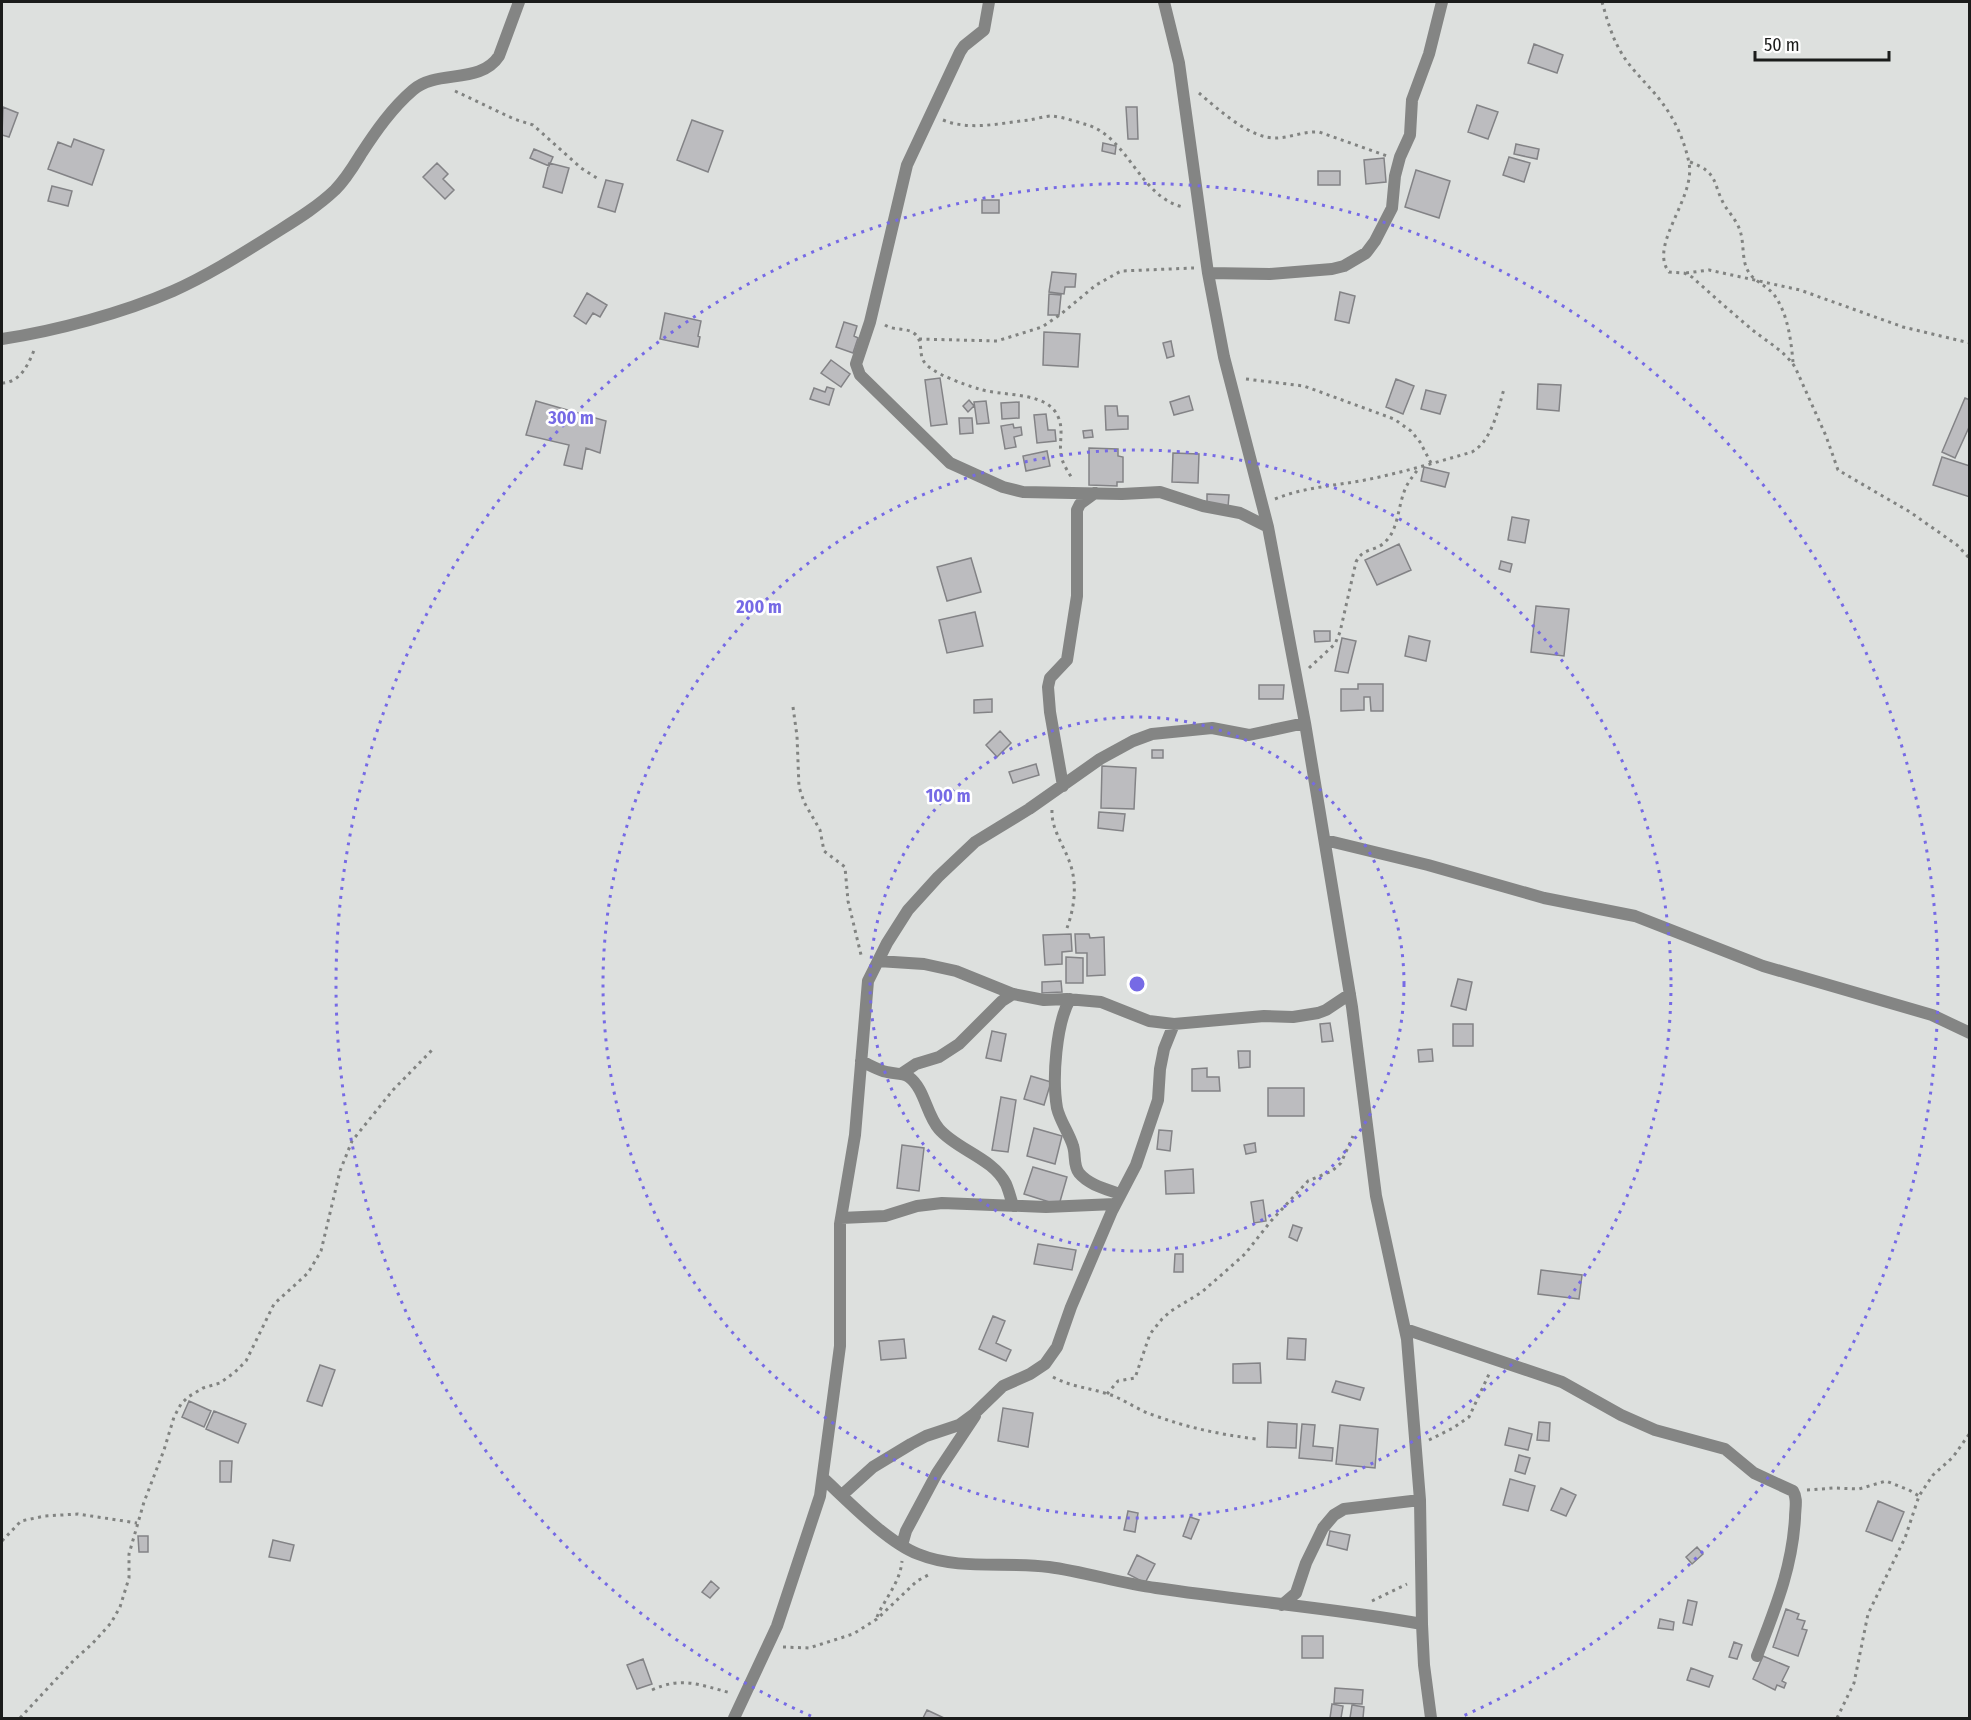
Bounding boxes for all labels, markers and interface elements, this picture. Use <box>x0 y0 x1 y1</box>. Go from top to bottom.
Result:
scale bar <box>1755 24 1888 62</box>
text: 50 m <box>1764 34 1800 56</box>
text: 300 m <box>547 407 594 429</box>
text: 200 m <box>735 596 782 618</box>
text: 100 m <box>926 785 970 807</box>
centre of rings <box>1127 974 1147 994</box>

